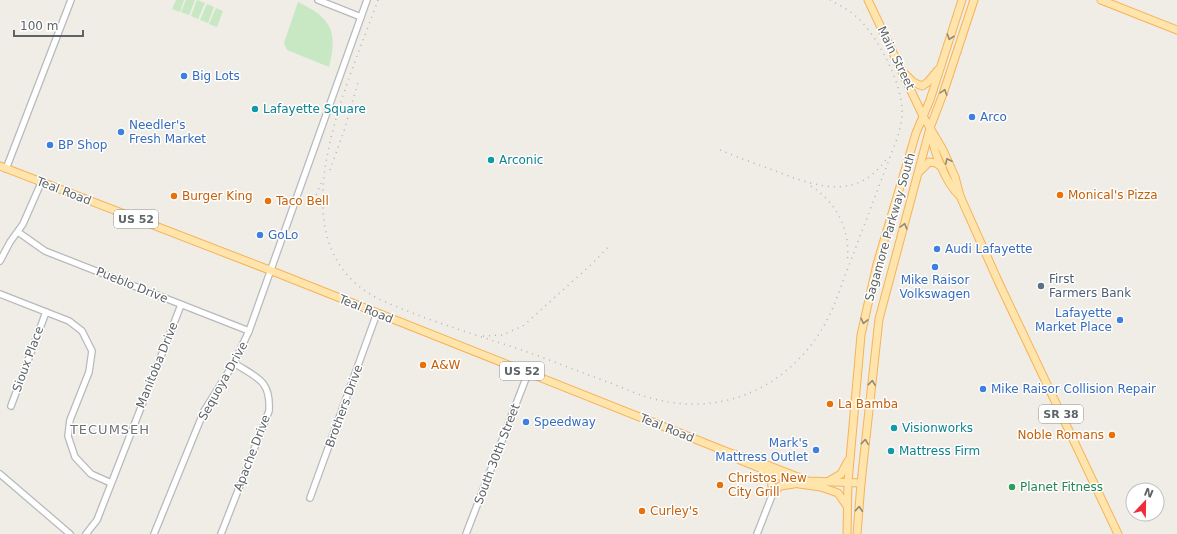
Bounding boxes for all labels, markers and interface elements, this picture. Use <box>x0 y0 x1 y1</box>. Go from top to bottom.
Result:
scale bar <box>14 12 83 38</box>
text: 100 m <box>20 19 58 33</box>
street label: Main Street <box>875 24 918 92</box>
one-way arrow <box>946 33 954 40</box>
place label: Big Lots <box>192 69 240 83</box>
marker: Big Lots <box>179 71 189 81</box>
one-way arrow <box>939 88 948 95</box>
place label: Lafayette Square <box>263 102 366 116</box>
marker: Lafayette Square <box>250 104 260 114</box>
place label: Arco <box>980 110 1007 124</box>
marker: Arco <box>967 112 977 122</box>
place label: Needler's Fresh Market <box>129 118 206 146</box>
marker: Needler's Fresh Market <box>116 127 126 137</box>
place label: BP Shop <box>58 138 107 152</box>
marker: BP Shop <box>45 140 55 150</box>
street label: Sagamore Parkway South <box>862 151 918 303</box>
place label: Arconic <box>499 153 543 167</box>
marker: Arconic <box>486 155 496 165</box>
one-way arrow <box>945 157 953 165</box>
street label: Teal Road <box>34 174 93 208</box>
place label: Monical's Pizza <box>1068 188 1158 202</box>
place label: Burger King <box>182 189 253 203</box>
marker: Monical's Pizza <box>1055 190 1065 200</box>
marker: Burger King <box>169 191 179 201</box>
place label: Taco Bell <box>275 194 329 208</box>
marker: Taco Bell <box>263 196 273 206</box>
road number: US 52 <box>114 210 158 228</box>
one-way arrow <box>899 222 908 229</box>
place label: GoLo <box>268 228 298 242</box>
marker: GoLo <box>255 230 265 240</box>
place label: Audi Lafayette <box>945 242 1032 256</box>
marker: Audi Lafayette <box>932 244 942 254</box>
marker: Mike Raisor Volkswagen <box>930 262 940 272</box>
street label: Pueblo Drive <box>94 264 170 306</box>
place label: First Farmers Bank <box>1049 272 1131 300</box>
place label: Mike Raisor Volkswagen <box>900 273 970 301</box>
marker: First Farmers Bank <box>1036 281 1046 291</box>
street label: Teal Road <box>336 291 395 326</box>
place label: Lafayette Market Place <box>1035 306 1112 334</box>
marker: Lafayette Market Place <box>1115 315 1125 325</box>
one-way arrow <box>860 317 869 324</box>
street label: Manitoba Drive <box>133 320 181 410</box>
street label: Sioux Place <box>10 324 46 394</box>
street label: Sequoya Drive <box>196 339 250 423</box>
place label: A&W <box>431 358 461 372</box>
marker: A&W <box>418 360 428 370</box>
road number: US 52 <box>500 362 544 380</box>
street label: Brothers Drive <box>323 363 365 449</box>
one-way arrow <box>867 380 876 386</box>
place label: Mike Raisor Collision Repair <box>991 382 1156 396</box>
marker: Mike Raisor Collision Repair <box>978 384 988 394</box>
place label: La Bamba <box>838 397 898 411</box>
marker: La Bamba <box>825 399 835 409</box>
street label: South 30th Street <box>471 401 523 506</box>
road number: SR 38 <box>1039 405 1083 423</box>
street label: Teal Road <box>637 410 696 445</box>
street label: Apache Drive <box>231 413 273 493</box>
place label: Speedway <box>534 415 596 429</box>
marker: Speedway <box>521 417 531 427</box>
place label: Visionworks <box>902 421 973 435</box>
district label: TECUMSEH <box>69 422 150 437</box>
marker: Visionworks <box>889 423 899 433</box>
place label: Noble Romans <box>1017 428 1104 442</box>
marker: Noble Romans <box>1107 430 1117 440</box>
place label: Mark's Mattress Outlet <box>715 436 808 464</box>
one-way arrow <box>860 439 869 445</box>
place label: Mattress Firm <box>899 444 980 458</box>
marker: Mark's Mattress Outlet <box>811 445 821 455</box>
marker: Mattress Firm <box>886 446 896 456</box>
place label: Christos New City Grill <box>728 471 807 499</box>
marker: Christos New City Grill <box>715 480 725 490</box>
place label: Planet Fitness <box>1020 480 1103 494</box>
marker: Planet Fitness <box>1007 482 1017 492</box>
north arrow <box>1125 482 1165 522</box>
text: N <box>1142 485 1155 501</box>
place label: Curley's <box>650 504 698 518</box>
marker: Curley's <box>637 506 647 516</box>
one-way arrow <box>854 506 863 512</box>

